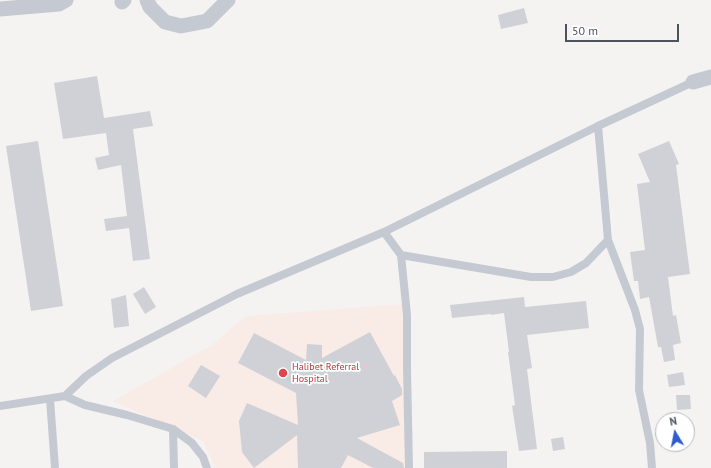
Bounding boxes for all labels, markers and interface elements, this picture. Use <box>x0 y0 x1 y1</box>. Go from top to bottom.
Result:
scale bar <box>567 16 681 42</box>
text: 50 m <box>572 23 598 38</box>
place label: Halibet Referral Hospital <box>292 361 359 384</box>
marker: Halibet Referral Hospital <box>277 367 289 379</box>
north arrow <box>655 412 695 452</box>
text: N <box>668 414 678 429</box>

